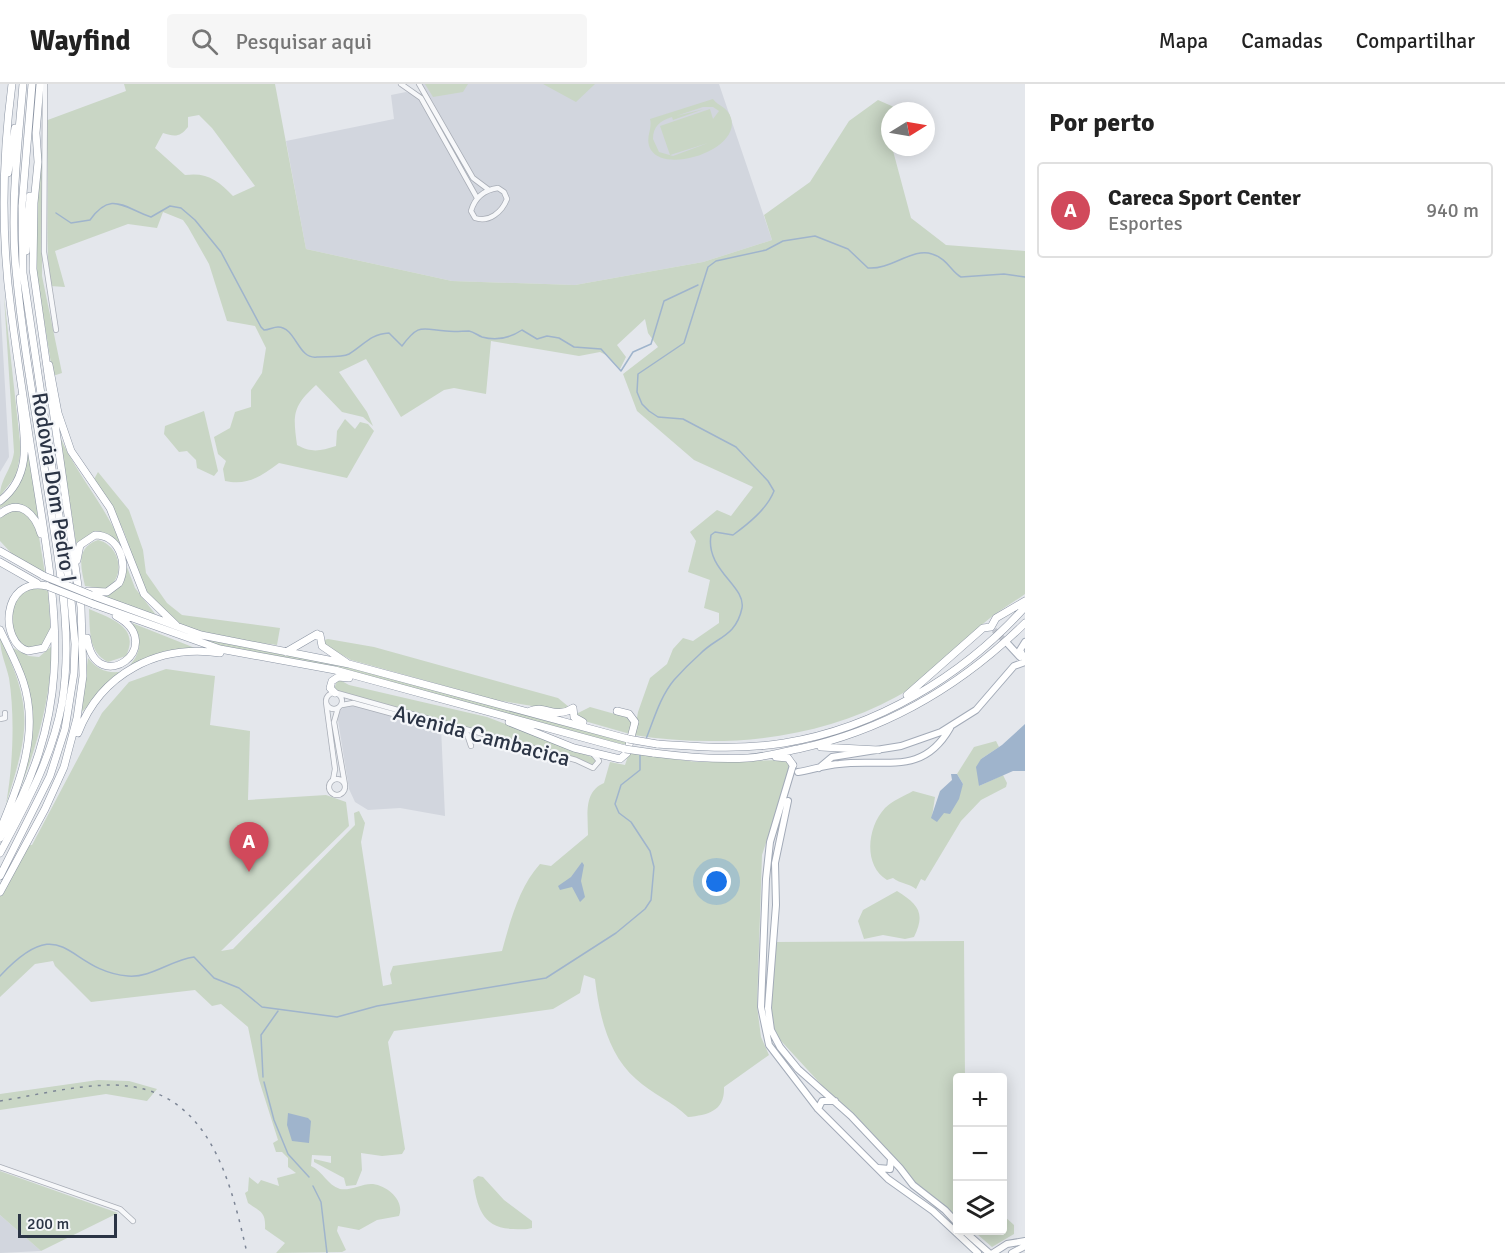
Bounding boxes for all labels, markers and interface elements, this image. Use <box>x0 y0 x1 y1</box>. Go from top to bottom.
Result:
search box <box>167 14 587 68</box>
text: Wayfind <box>30 24 131 58</box>
icon: search <box>188 25 221 58</box>
text: Pesquisar aqui <box>236 28 372 55</box>
text: Mapa <box>1159 28 1208 54</box>
text: Camadas <box>1241 28 1323 54</box>
text: Compartilhar <box>1356 28 1475 54</box>
north arrow <box>881 102 935 156</box>
text: Por perto <box>1049 107 1155 139</box>
text: Careca Sport Center <box>1108 184 1301 211</box>
text: A <box>1064 198 1077 223</box>
text: 940 m <box>1426 198 1479 223</box>
text: Esportes <box>1108 211 1182 236</box>
street label: Rodovia Dom Pedro I <box>26 390 83 584</box>
street label: Avenida Cambacica <box>390 699 573 772</box>
pin: A <box>230 822 268 872</box>
your location <box>702 867 731 896</box>
map controls <box>953 1073 1007 1235</box>
button: + <box>953 1073 1007 1127</box>
button: − <box>953 1127 1007 1181</box>
button: layers <box>953 1181 1007 1235</box>
scale bar <box>18 1211 117 1238</box>
text: 200 m <box>27 1214 69 1234</box>

